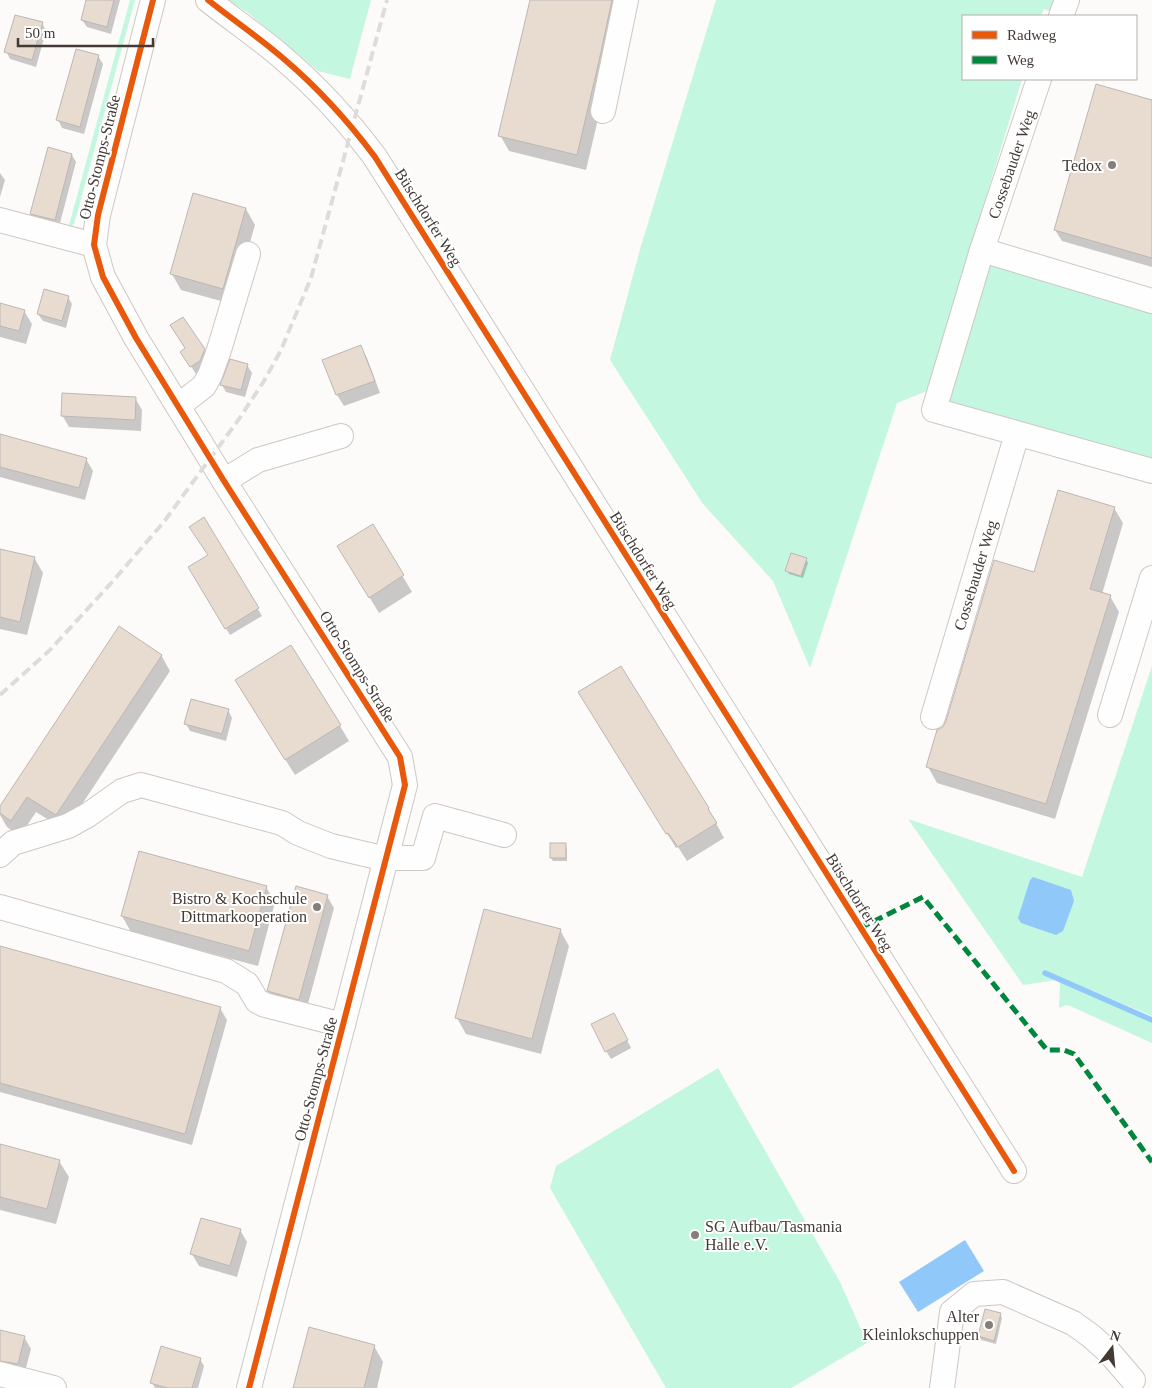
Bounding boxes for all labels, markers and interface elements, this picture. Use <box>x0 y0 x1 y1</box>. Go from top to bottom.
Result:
scale bar <box>18 15 152 47</box>
legend <box>962 15 1137 80</box>
text: 50 m <box>25 25 56 41</box>
text: Radweg <box>1007 27 1057 43</box>
text: Weg <box>1007 52 1035 68</box>
street label: Otto-Stomps-Straße <box>76 93 124 222</box>
street label: Cossebauder Weg <box>985 107 1039 221</box>
place label: Tedox <box>1062 157 1102 174</box>
marker: Tedox <box>1106 159 1118 171</box>
street label: Büschdorfer Weg <box>391 165 465 270</box>
street label: Büschdorfer Weg <box>606 508 680 613</box>
street label: Cossebauder Weg <box>951 518 1001 633</box>
street label: Otto-Stomps-Straße <box>316 607 399 726</box>
street label: Büschdorfer Weg <box>822 850 896 955</box>
place label: Bistro & Kochschule Dittmarkooperation <box>172 890 307 926</box>
marker: Bistro & Kochschule Dittmarkooperation <box>311 901 323 913</box>
street label: Otto-Stomps-Straße <box>291 1015 341 1143</box>
place label: SG Aufbau/Tasmania Halle e.V. <box>705 1218 842 1253</box>
marker: SG Aufbau/Tasmania Halle e.V. <box>689 1229 701 1241</box>
place label: Alter Kleinlokschuppen <box>863 1308 980 1344</box>
marker: Alter Kleinlokschuppen <box>983 1319 995 1331</box>
north arrow <box>1087 1323 1137 1373</box>
text: N <box>1109 1327 1122 1345</box>

